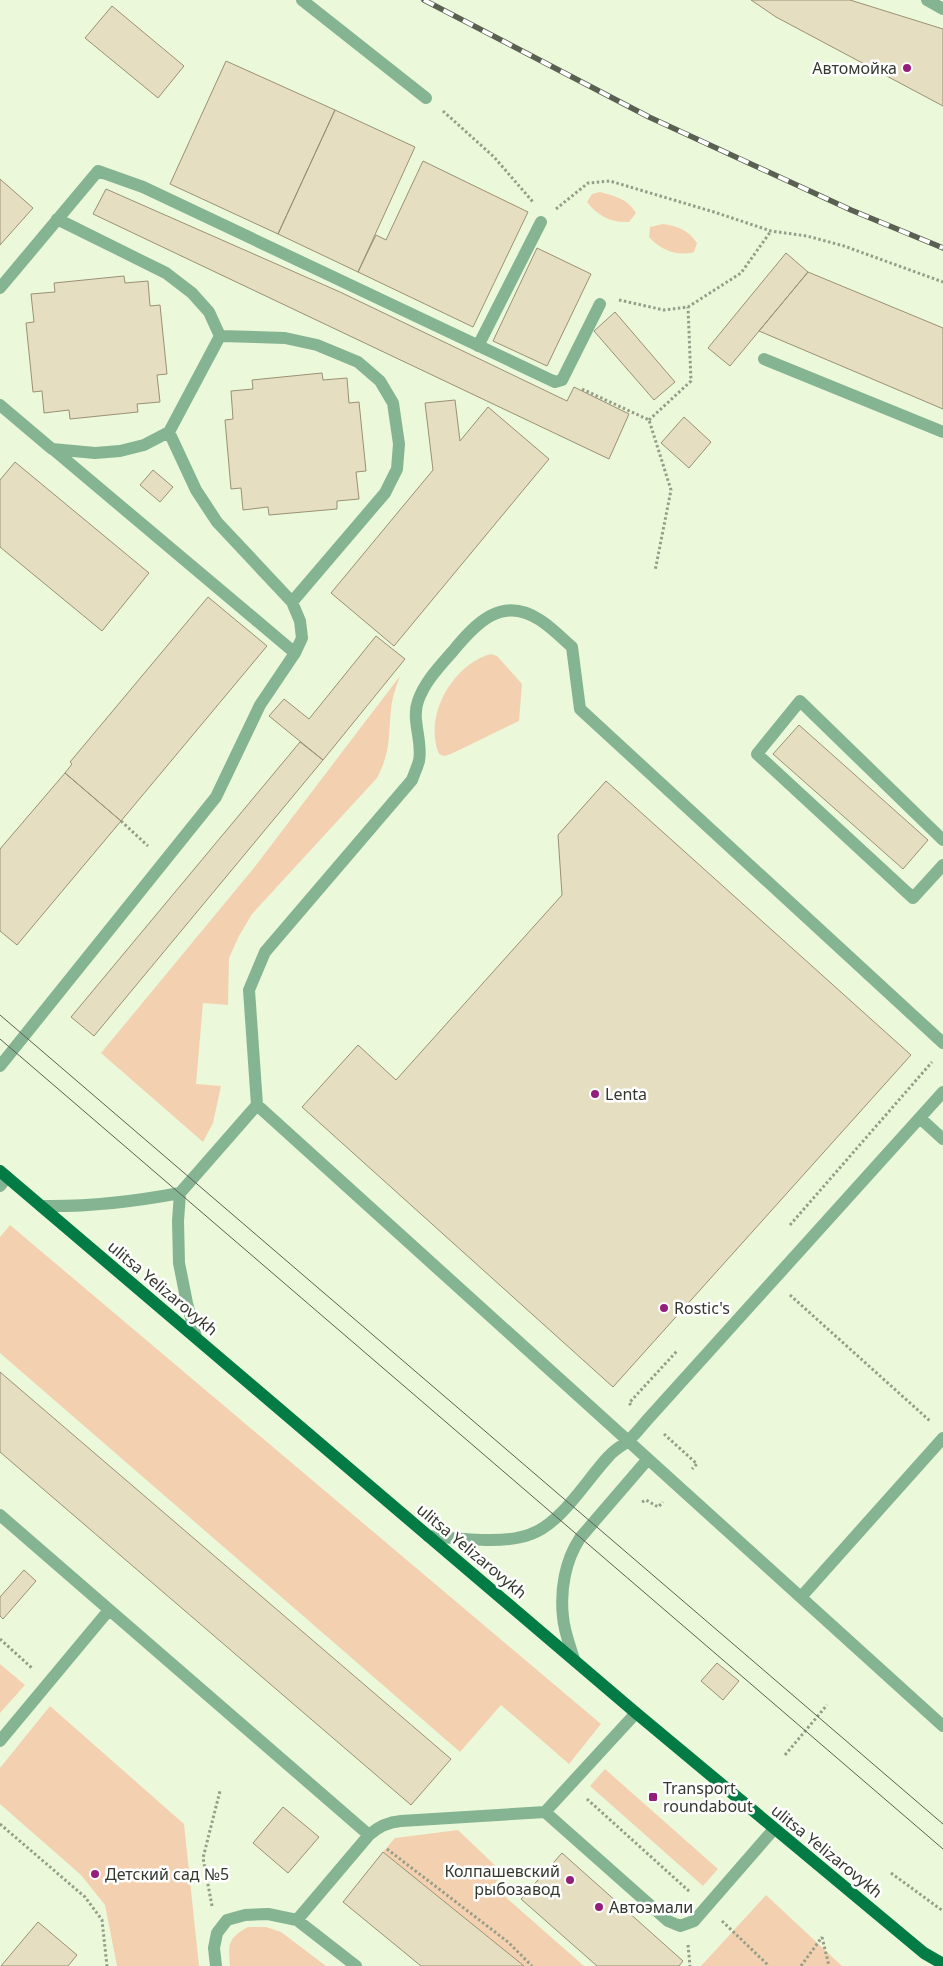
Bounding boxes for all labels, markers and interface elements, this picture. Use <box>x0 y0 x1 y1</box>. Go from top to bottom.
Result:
place label: Автомойка <box>812 57 897 79</box>
marker: Автомойка <box>901 62 913 74</box>
place label: Lenta <box>605 1083 647 1105</box>
marker: Lenta <box>589 1088 601 1100</box>
street label: ulitsa Yelizarovykh <box>103 1236 223 1340</box>
place label: Rostic's <box>674 1297 730 1319</box>
marker: Rostic's <box>658 1302 670 1314</box>
street label: ulitsa Yelizarovykh <box>412 1499 532 1603</box>
place label: Transport roundabout <box>663 1777 753 1817</box>
marker: Transport roundabout <box>647 1791 659 1803</box>
street label: ulitsa Yelizarovykh <box>767 1799 887 1903</box>
place label: Колпашевский рыбозавод <box>444 1860 560 1900</box>
place label: Детский сад №5 <box>105 1863 229 1885</box>
marker: Детский сад №5 <box>89 1868 101 1880</box>
marker: Колпашевский рыбозавод <box>564 1874 576 1886</box>
place label: Автоэмали <box>609 1896 693 1918</box>
marker: Автоэмали <box>593 1901 605 1913</box>

